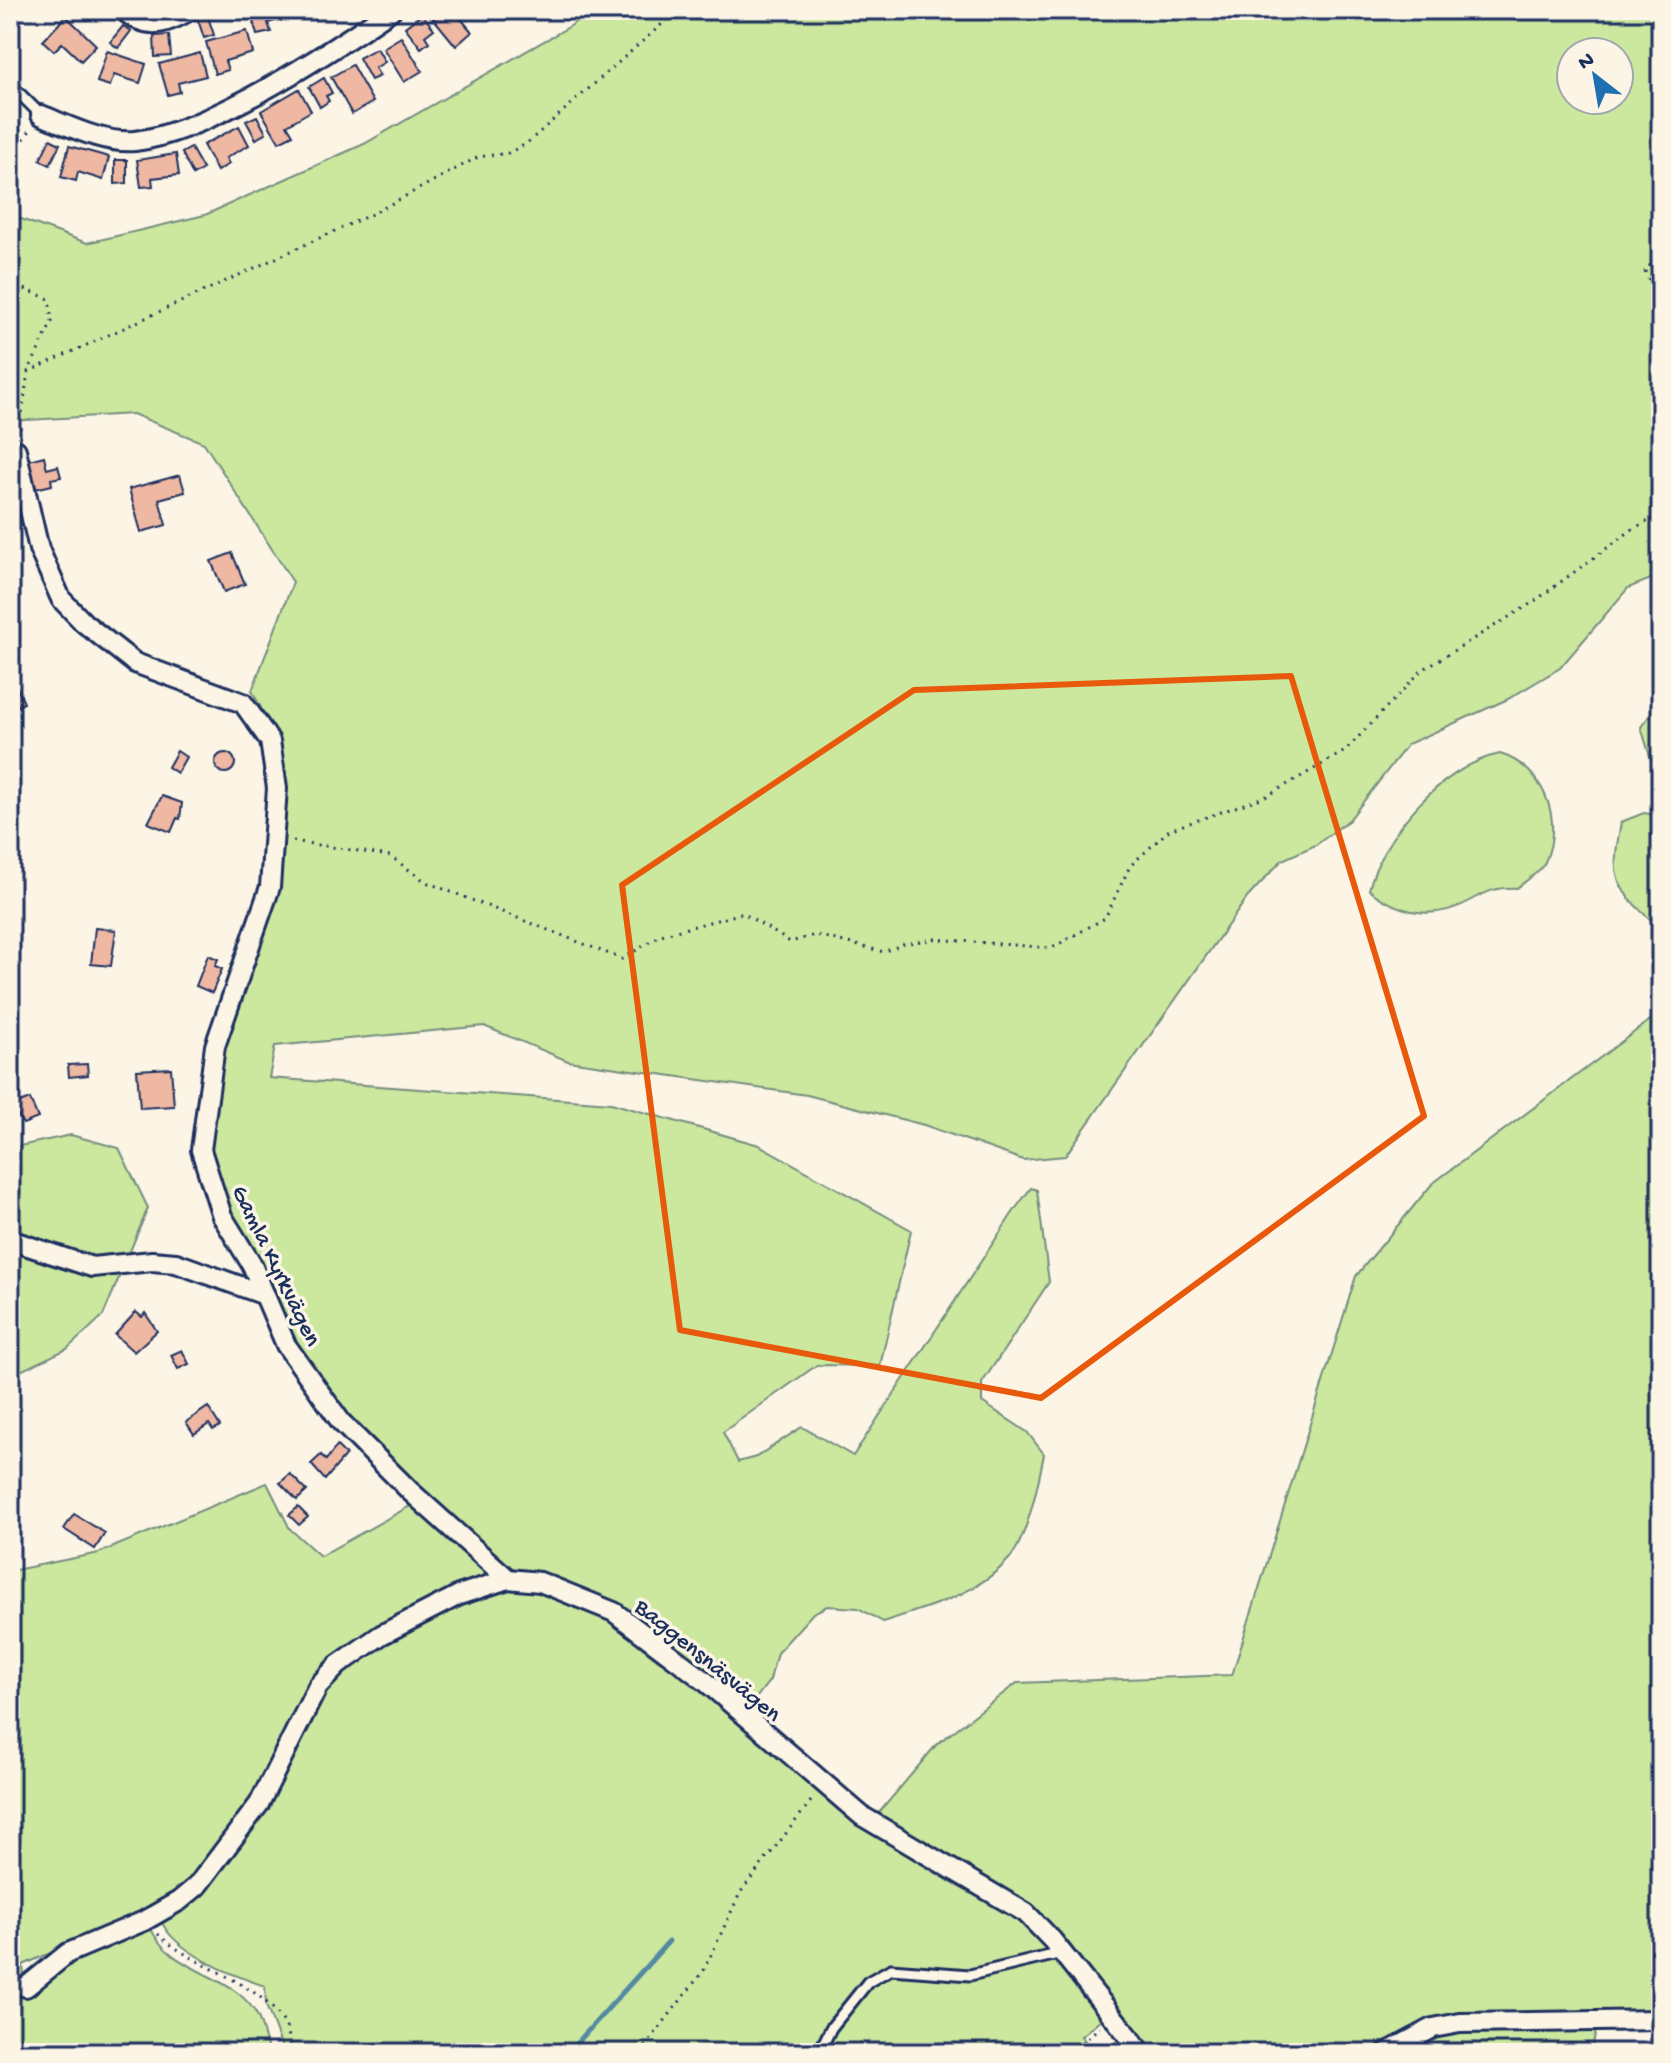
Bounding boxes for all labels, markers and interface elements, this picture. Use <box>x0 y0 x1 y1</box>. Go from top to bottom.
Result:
north arrow <box>1555 36 1635 116</box>
text: N <box>1574 47 1600 77</box>
street label: Gamla Kyrkvägen <box>223 1181 327 1352</box>
street label: Baggensnäsvägen <box>627 1593 786 1730</box>

